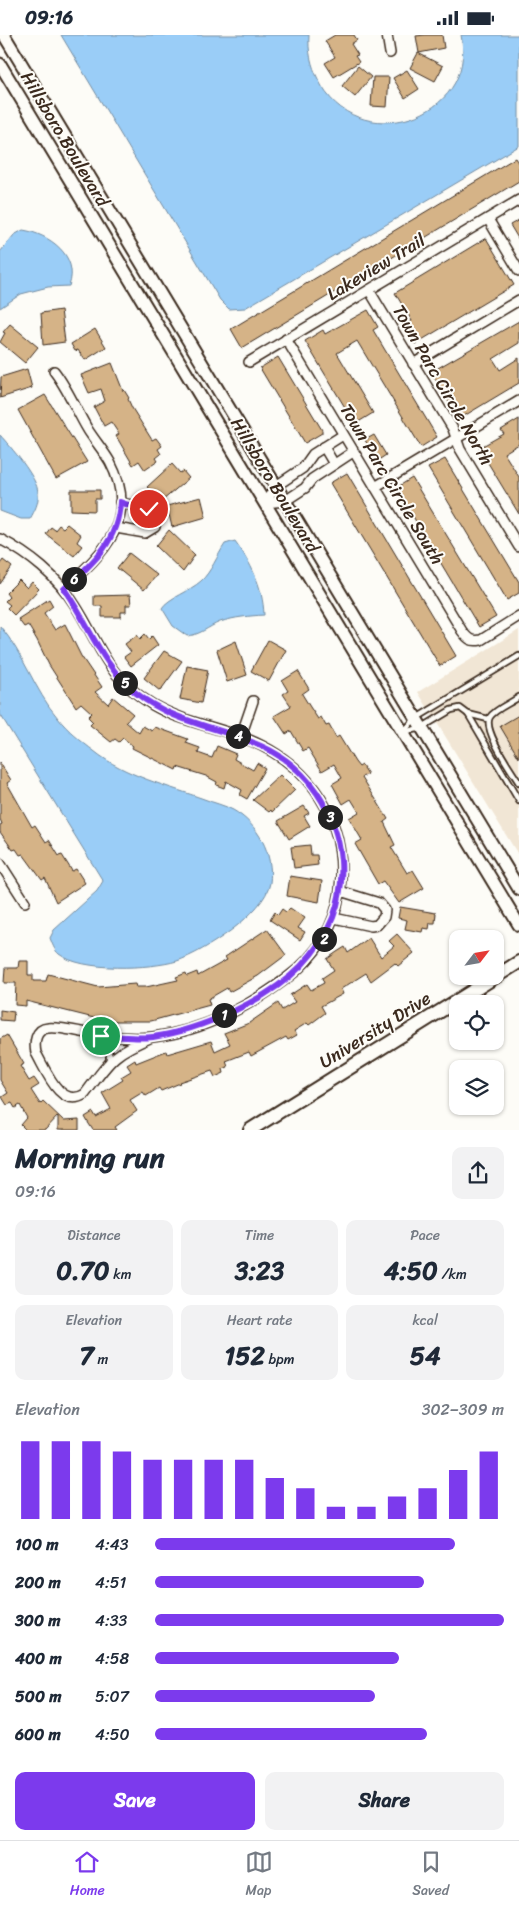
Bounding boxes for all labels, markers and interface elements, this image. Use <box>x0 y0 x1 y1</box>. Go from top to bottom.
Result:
text: 09:16 <box>25 1 73 34</box>
street label: Hillsboro Boulevard <box>12 65 119 214</box>
street label: Lakeview Trail <box>320 224 432 309</box>
street label: Town Parc Circle North <box>384 298 502 472</box>
street label: Town Parc Circle South <box>331 397 453 571</box>
street label: Hillsboro Boulevard <box>222 411 329 560</box>
pin <box>128 488 170 530</box>
icon: check <box>135 495 163 523</box>
pin: 6 <box>62 567 86 591</box>
text: 6 <box>71 567 78 592</box>
pin: 5 <box>112 671 138 695</box>
text: 5 <box>121 671 130 696</box>
pin: 4 <box>226 723 250 749</box>
text: 4 <box>234 724 243 749</box>
pin: 3 <box>318 805 342 829</box>
text: 3 <box>327 805 334 830</box>
pin: 2 <box>312 927 336 951</box>
text: 2 <box>320 927 329 952</box>
north arrow <box>449 930 504 985</box>
map controls <box>449 930 504 1115</box>
street label: University Drive <box>313 983 437 1077</box>
button: locate <box>449 995 504 1050</box>
pin: 1 <box>212 1003 236 1027</box>
text: 1 <box>221 1003 228 1028</box>
pin <box>80 1015 122 1057</box>
icon: arrive <box>87 1022 115 1050</box>
button: layers <box>449 1060 504 1115</box>
text: Morning run <box>15 1133 165 1182</box>
button: share <box>452 1147 504 1199</box>
text: 09:16 <box>15 1177 56 1206</box>
text: Distance <box>67 1223 120 1248</box>
text: Time <box>245 1223 274 1248</box>
text: Pace <box>410 1223 440 1248</box>
text: 0.70 <box>56 1248 110 1293</box>
text: 3:23 <box>235 1248 284 1293</box>
text: 4:50 <box>384 1248 438 1293</box>
text: km <box>110 1262 131 1287</box>
text: /km <box>438 1262 467 1287</box>
text: Elevation <box>65 1308 122 1333</box>
text: Heart rate <box>227 1308 292 1333</box>
text: kcal <box>412 1308 438 1333</box>
text: 7 <box>79 1333 94 1378</box>
text: 152 <box>225 1333 265 1378</box>
text: 54 <box>410 1333 441 1378</box>
text: m <box>94 1347 108 1372</box>
text: bpm <box>265 1347 294 1372</box>
text: Elevation <box>15 1395 80 1424</box>
text: 302–309 m <box>422 1395 504 1424</box>
text: 100 m <box>15 1530 59 1559</box>
text: 4:43 <box>95 1530 129 1559</box>
text: 200 m <box>15 1568 61 1597</box>
text: 4:51 <box>95 1568 126 1597</box>
text: 300 m <box>15 1606 60 1635</box>
text: 4:33 <box>95 1606 127 1635</box>
text: 400 m <box>15 1644 62 1673</box>
text: 4:58 <box>95 1644 129 1673</box>
text: 500 m <box>15 1682 61 1711</box>
text: 5:07 <box>95 1682 129 1711</box>
text: 600 m <box>15 1720 61 1749</box>
text: 4:50 <box>95 1720 130 1749</box>
button: Save <box>15 1772 255 1830</box>
button: Share <box>265 1772 504 1830</box>
tab: Home <box>70 1848 105 1903</box>
tab: Map <box>245 1848 273 1903</box>
tab: Saved <box>412 1848 449 1903</box>

